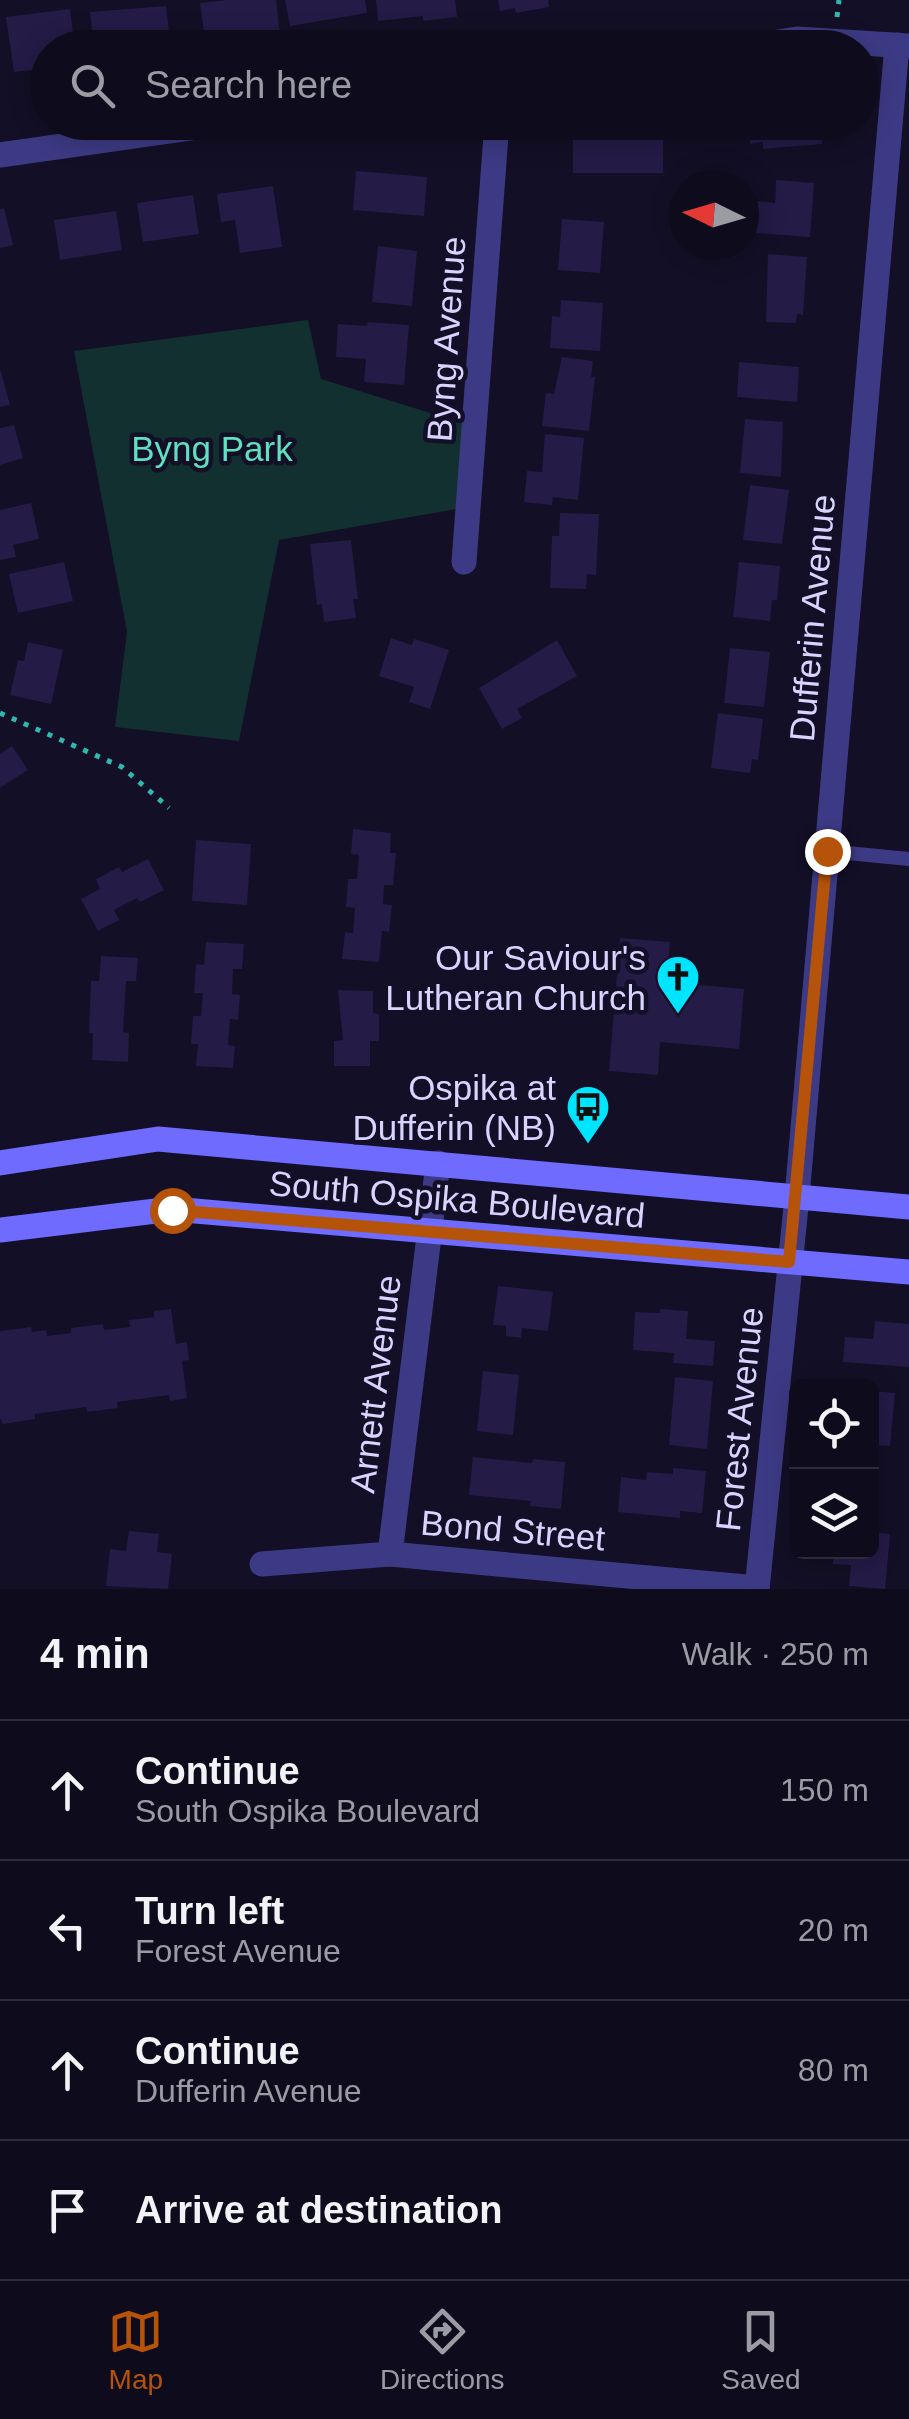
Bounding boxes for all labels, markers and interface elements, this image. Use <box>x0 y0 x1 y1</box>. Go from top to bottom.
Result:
search box <box>30 30 879 140</box>
icon: search <box>65 58 120 113</box>
text: Search here <box>145 64 352 106</box>
north arrow <box>669 170 759 260</box>
street label: Byng Avenue <box>419 235 473 443</box>
park label: Byng Park <box>131 429 293 468</box>
street label: Dufferin Avenue <box>782 493 842 743</box>
route end <box>805 829 851 875</box>
place label: Our Saviour's Lutheran Church <box>385 938 646 1017</box>
church icon: Our Saviour's Lutheran Church <box>655 954 701 1015</box>
place label: Ospika at Dufferin (NB) <box>352 1068 556 1147</box>
bus stop icon: Ospika at Dufferin (NB) <box>565 1084 611 1145</box>
street label: South Ospika Boulevard <box>267 1163 647 1235</box>
route start <box>150 1188 196 1234</box>
street label: Arnett Avenue <box>342 1273 408 1495</box>
street label: Forest Avenue <box>708 1305 770 1533</box>
map controls <box>789 1379 879 1559</box>
button: locate <box>789 1379 879 1469</box>
button: layers <box>789 1469 879 1559</box>
street label: Bond Street <box>419 1503 607 1558</box>
text: 4 min <box>40 1630 150 1677</box>
text: Walk · 250 m <box>682 1636 869 1672</box>
text: Continue <box>135 1750 300 1792</box>
icon: ahead <box>40 1763 95 1818</box>
text: 150 m <box>780 1772 869 1808</box>
text: South Ospika Boulevard <box>135 1793 480 1829</box>
text: Turn left <box>135 1890 284 1932</box>
icon: left <box>40 1903 95 1958</box>
text: 20 m <box>798 1912 869 1948</box>
text: Forest Avenue <box>135 1933 341 1969</box>
text: Continue <box>135 2030 300 2072</box>
icon: ahead <box>40 2043 95 2098</box>
text: 80 m <box>798 2052 869 2088</box>
text: Dufferin Avenue <box>135 2073 362 2109</box>
icon: arrive <box>40 2183 95 2238</box>
text: Arrive at destination <box>135 2189 502 2231</box>
tab: Map <box>108 2304 163 2396</box>
tab: Directions <box>380 2304 505 2396</box>
tab: Saved <box>721 2304 801 2396</box>

